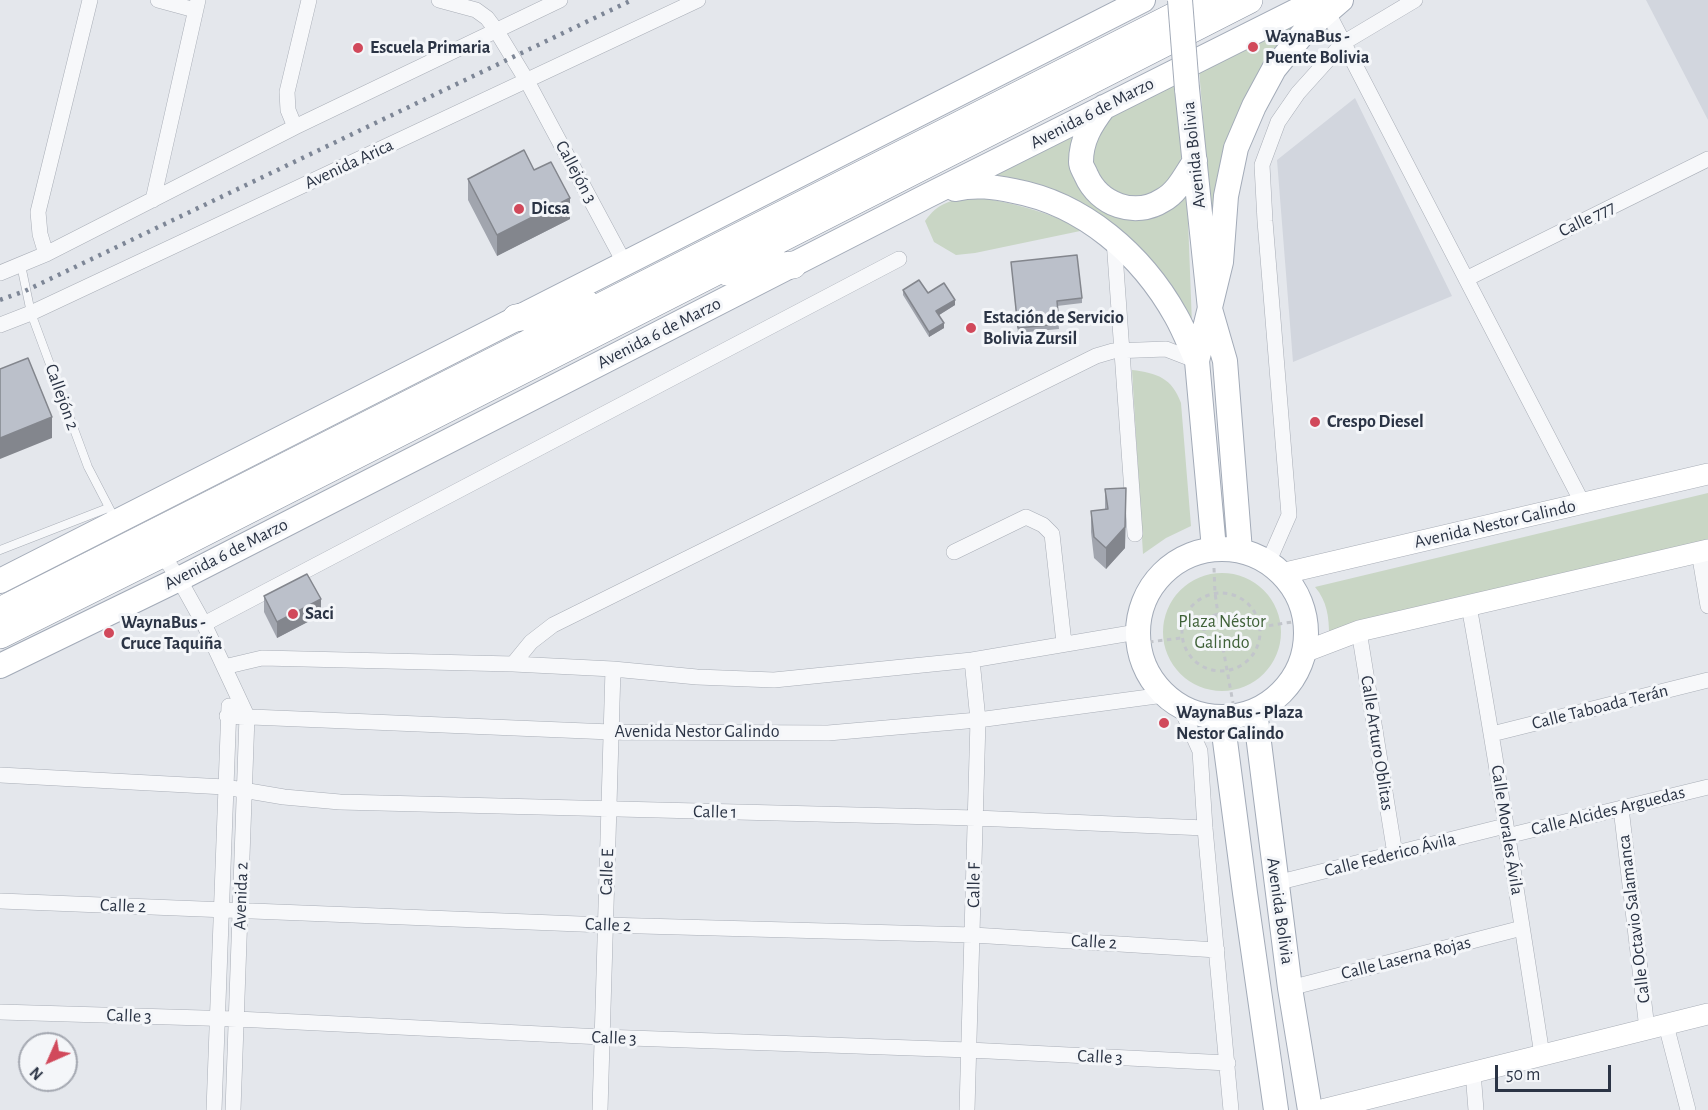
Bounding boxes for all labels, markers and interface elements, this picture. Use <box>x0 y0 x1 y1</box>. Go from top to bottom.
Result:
place label: WaynaBus - Puente Bolivia <box>1265 26 1369 68</box>
place label: Escuela Primaria <box>370 37 490 59</box>
marker: WaynaBus - Puente Bolivia <box>1246 40 1260 54</box>
marker: Escuela Primaria <box>351 41 365 55</box>
street label: Avenida 6 de Marzo <box>1027 73 1157 153</box>
street label: Avenida Bolivia <box>1178 100 1210 210</box>
street label: Avenida Arica <box>301 134 397 194</box>
street label: Callejón 3 <box>551 137 601 207</box>
street label: Calle 777 <box>1555 196 1619 242</box>
place label: Dicsa <box>531 198 570 220</box>
marker: Dicsa <box>512 202 526 216</box>
street label: Avenida 6 de Marzo <box>594 293 724 373</box>
place label: Estación de Servicio Bolivia Zursil <box>983 307 1124 350</box>
marker: Estación de Servicio Bolivia Zursil <box>964 321 978 335</box>
street label: Callejón 2 <box>40 361 84 433</box>
place label: Crespo Diesel <box>1327 411 1424 433</box>
marker: Crespo Diesel <box>1308 415 1322 429</box>
street label: Avenida Nestor Galindo <box>1412 495 1578 553</box>
street label: Avenida 6 de Marzo <box>161 514 291 594</box>
place label: Saci <box>305 603 334 625</box>
marker: Saci <box>286 607 300 621</box>
park label: Plaza Néstor Galindo <box>1178 611 1266 654</box>
place label: WaynaBus - Cruce Taquiña <box>121 612 222 654</box>
marker: WaynaBus - Cruce Taquiña <box>102 626 116 640</box>
street label: Calle Arturo Oblitas <box>1356 674 1398 812</box>
street label: Calle Taboada Terán <box>1530 680 1670 734</box>
place label: WaynaBus - Plaza Nestor Galindo <box>1176 702 1303 744</box>
marker: WaynaBus - Plaza Nestor Galindo <box>1157 716 1171 730</box>
street label: Avenida Nestor Galindo <box>615 721 779 743</box>
street label: Calle Morales Ávila <box>1486 763 1528 897</box>
street label: Calle Alcides Arguedas <box>1529 781 1687 841</box>
street label: Calle 1 <box>693 801 737 823</box>
street label: Calle Federico Ávila <box>1322 828 1458 882</box>
street label: Calle Octavio Salamanca <box>1613 833 1655 1005</box>
street label: Calle E <box>595 848 619 896</box>
street label: Avenida Bolivia <box>1262 856 1298 966</box>
street label: Avenida 2 <box>229 862 253 930</box>
street label: Calle F <box>963 862 985 908</box>
street label: Calle 2 <box>100 894 146 918</box>
street label: Calle 2 <box>585 913 631 937</box>
street label: Calle 2 <box>1070 930 1118 954</box>
street label: Calle Laserna Rojas <box>1339 931 1473 985</box>
street label: Calle 3 <box>106 1004 152 1028</box>
street label: Calle 3 <box>591 1026 637 1050</box>
north arrow <box>18 1032 78 1092</box>
street label: Calle 3 <box>1077 1045 1123 1069</box>
scale bar <box>1498 1053 1614 1091</box>
text: N <box>27 1064 46 1083</box>
text: 50 m <box>1506 1066 1540 1084</box>

